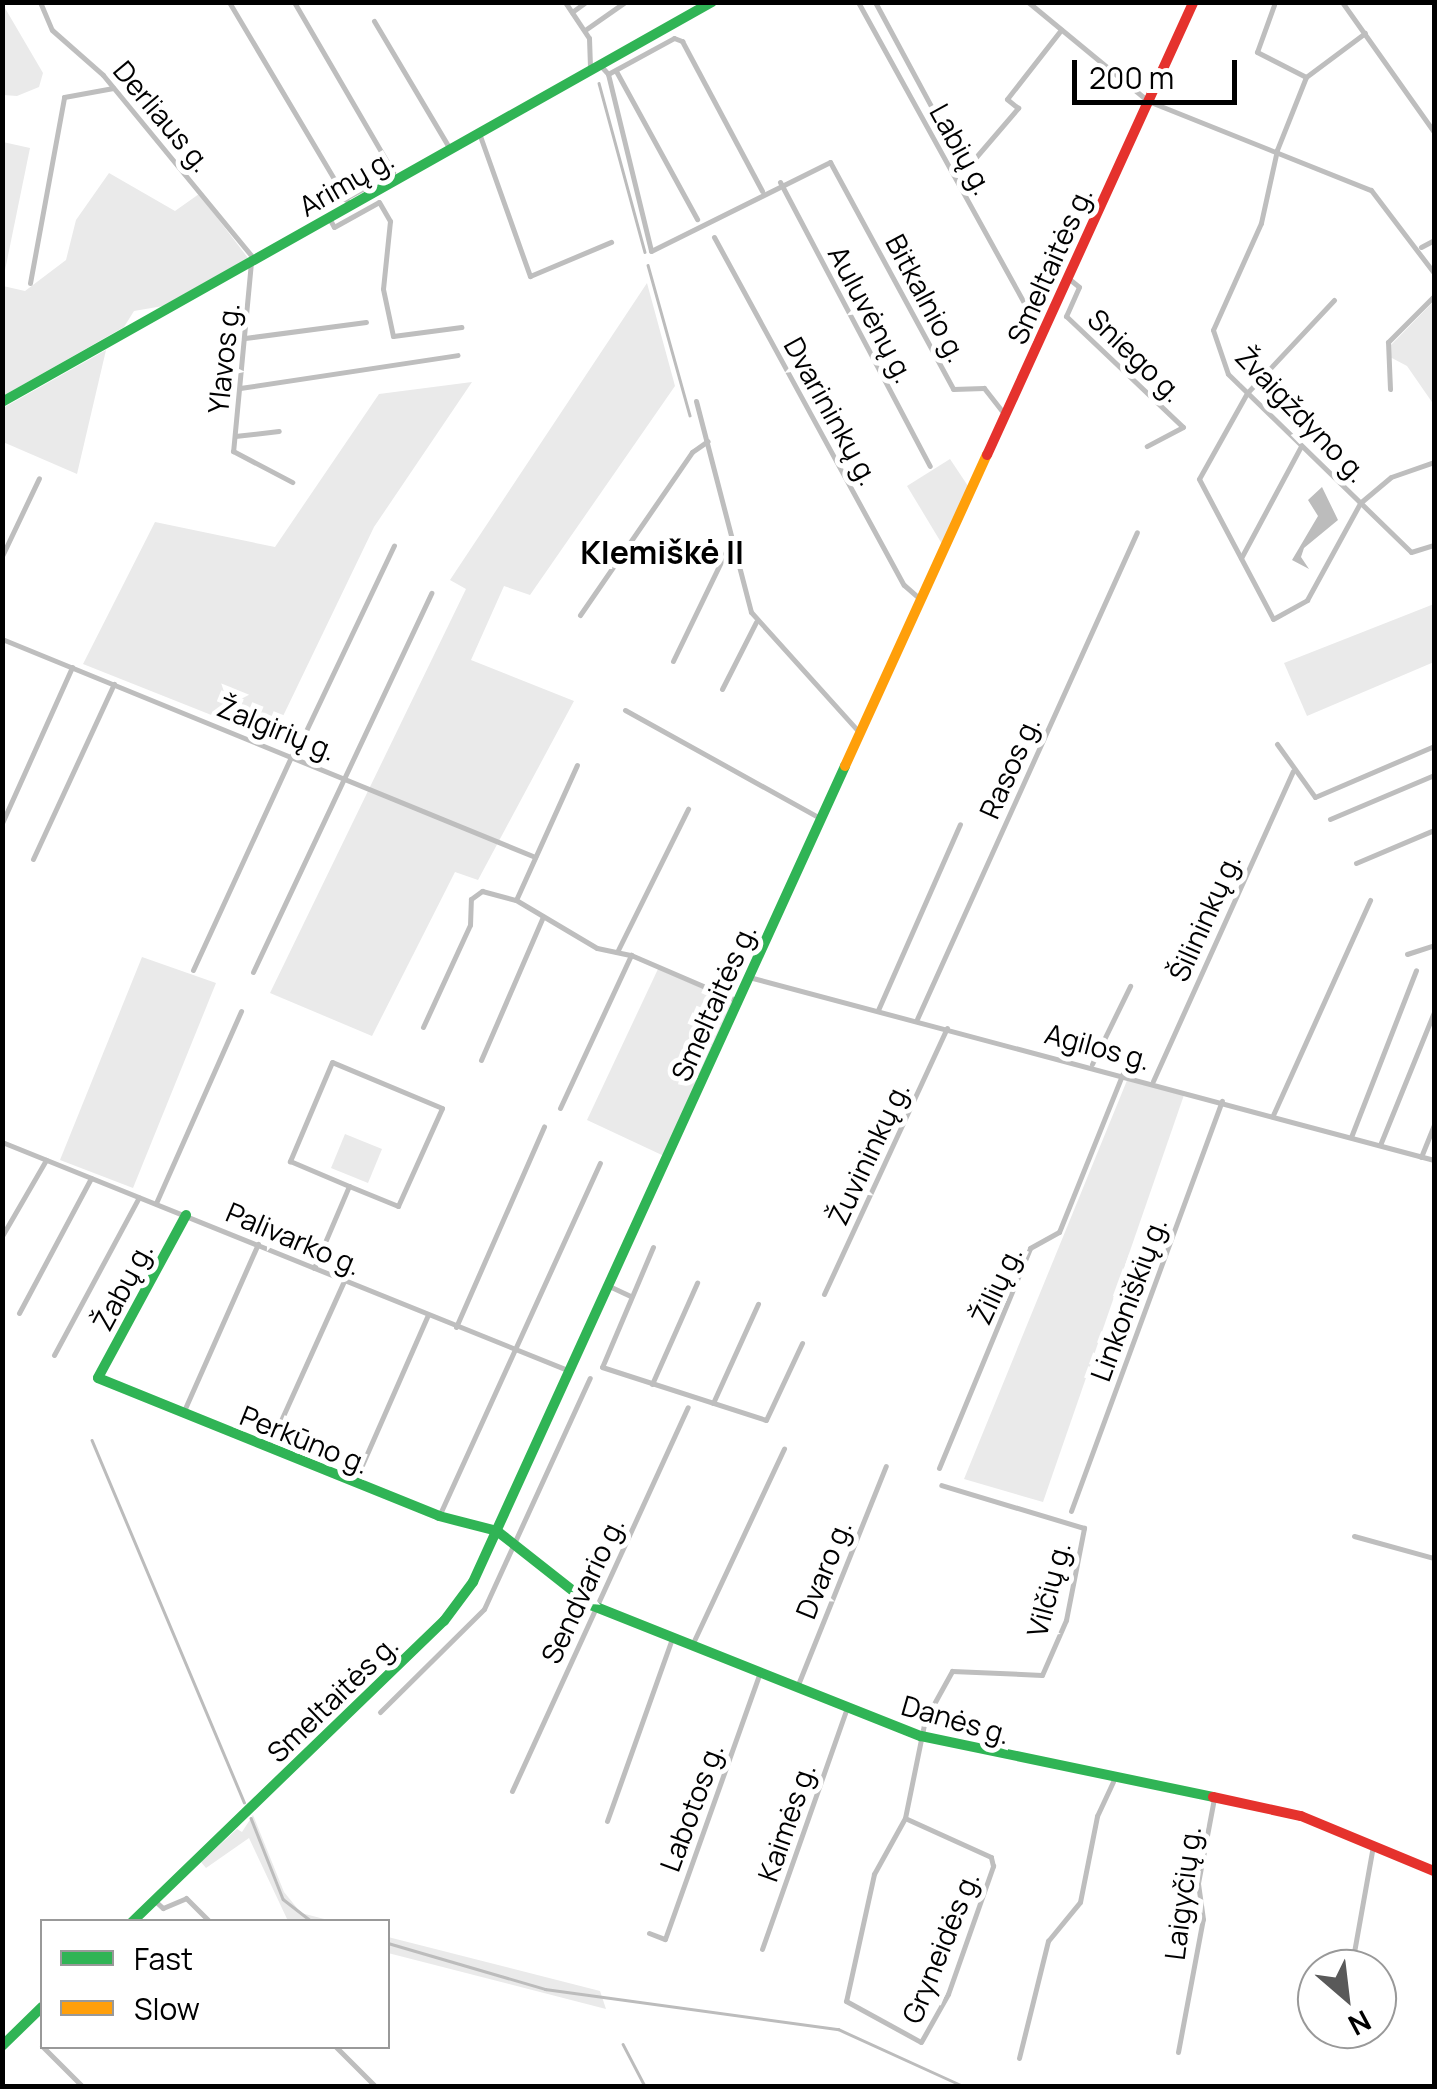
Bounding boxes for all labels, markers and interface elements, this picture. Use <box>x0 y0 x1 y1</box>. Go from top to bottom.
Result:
scale bar <box>1077 40 1242 102</box>
street label: Derliaus g. <box>107 54 219 178</box>
text: 200 m <box>1089 57 1174 98</box>
street label: Labių g. <box>923 98 1001 200</box>
street label: Arimų g. <box>293 141 399 223</box>
street label: Smeltaitės g. <box>999 181 1099 349</box>
street label: Bitkalnio g. <box>879 228 975 368</box>
street label: Auluvėnų g. <box>822 240 922 388</box>
street label: Ylavos g. <box>200 301 246 415</box>
street label: Sniego g. <box>1081 302 1191 408</box>
street label: Dvarininkų g. <box>778 331 886 491</box>
street label: Žvaigždyno g. <box>1229 339 1375 489</box>
district label: Klemiškė II <box>580 533 744 571</box>
street label: Žalgirių g. <box>213 689 341 767</box>
street label: Rasos g. <box>972 711 1046 823</box>
street label: Šilininkų g. <box>1161 848 1247 986</box>
street label: Smeltaitės g. <box>663 918 763 1086</box>
street label: Agilos g. <box>1042 1016 1154 1076</box>
street label: Žuvininkų g. <box>820 1076 916 1230</box>
street label: Palivarko g. <box>221 1195 367 1281</box>
street label: Linkoniškių g. <box>1083 1213 1173 1385</box>
street label: Žabų g. <box>85 1236 159 1336</box>
street label: Žilių g. <box>963 1240 1029 1330</box>
street label: Perkūno g. <box>236 1398 374 1480</box>
street label: Sendvario g. <box>533 1511 631 1669</box>
street label: Dvaro g. <box>788 1515 858 1623</box>
street label: Vilčių g. <box>1019 1538 1077 1640</box>
street label: Smeltaitės g. <box>260 1627 404 1769</box>
street label: Danės g. <box>898 1688 1014 1750</box>
street label: Labotos g. <box>652 1738 730 1876</box>
street label: Kaimės g. <box>750 1758 822 1886</box>
street label: Laigyčių g. <box>1157 1824 1207 1962</box>
street label: Gryneidės g. <box>894 1866 986 2028</box>
legend <box>40 1919 390 2049</box>
text: Fast <box>134 1938 193 1979</box>
north arrow <box>1297 1949 1397 2049</box>
text: Slow <box>134 1988 200 2029</box>
text: N <box>1342 2002 1378 2045</box>

